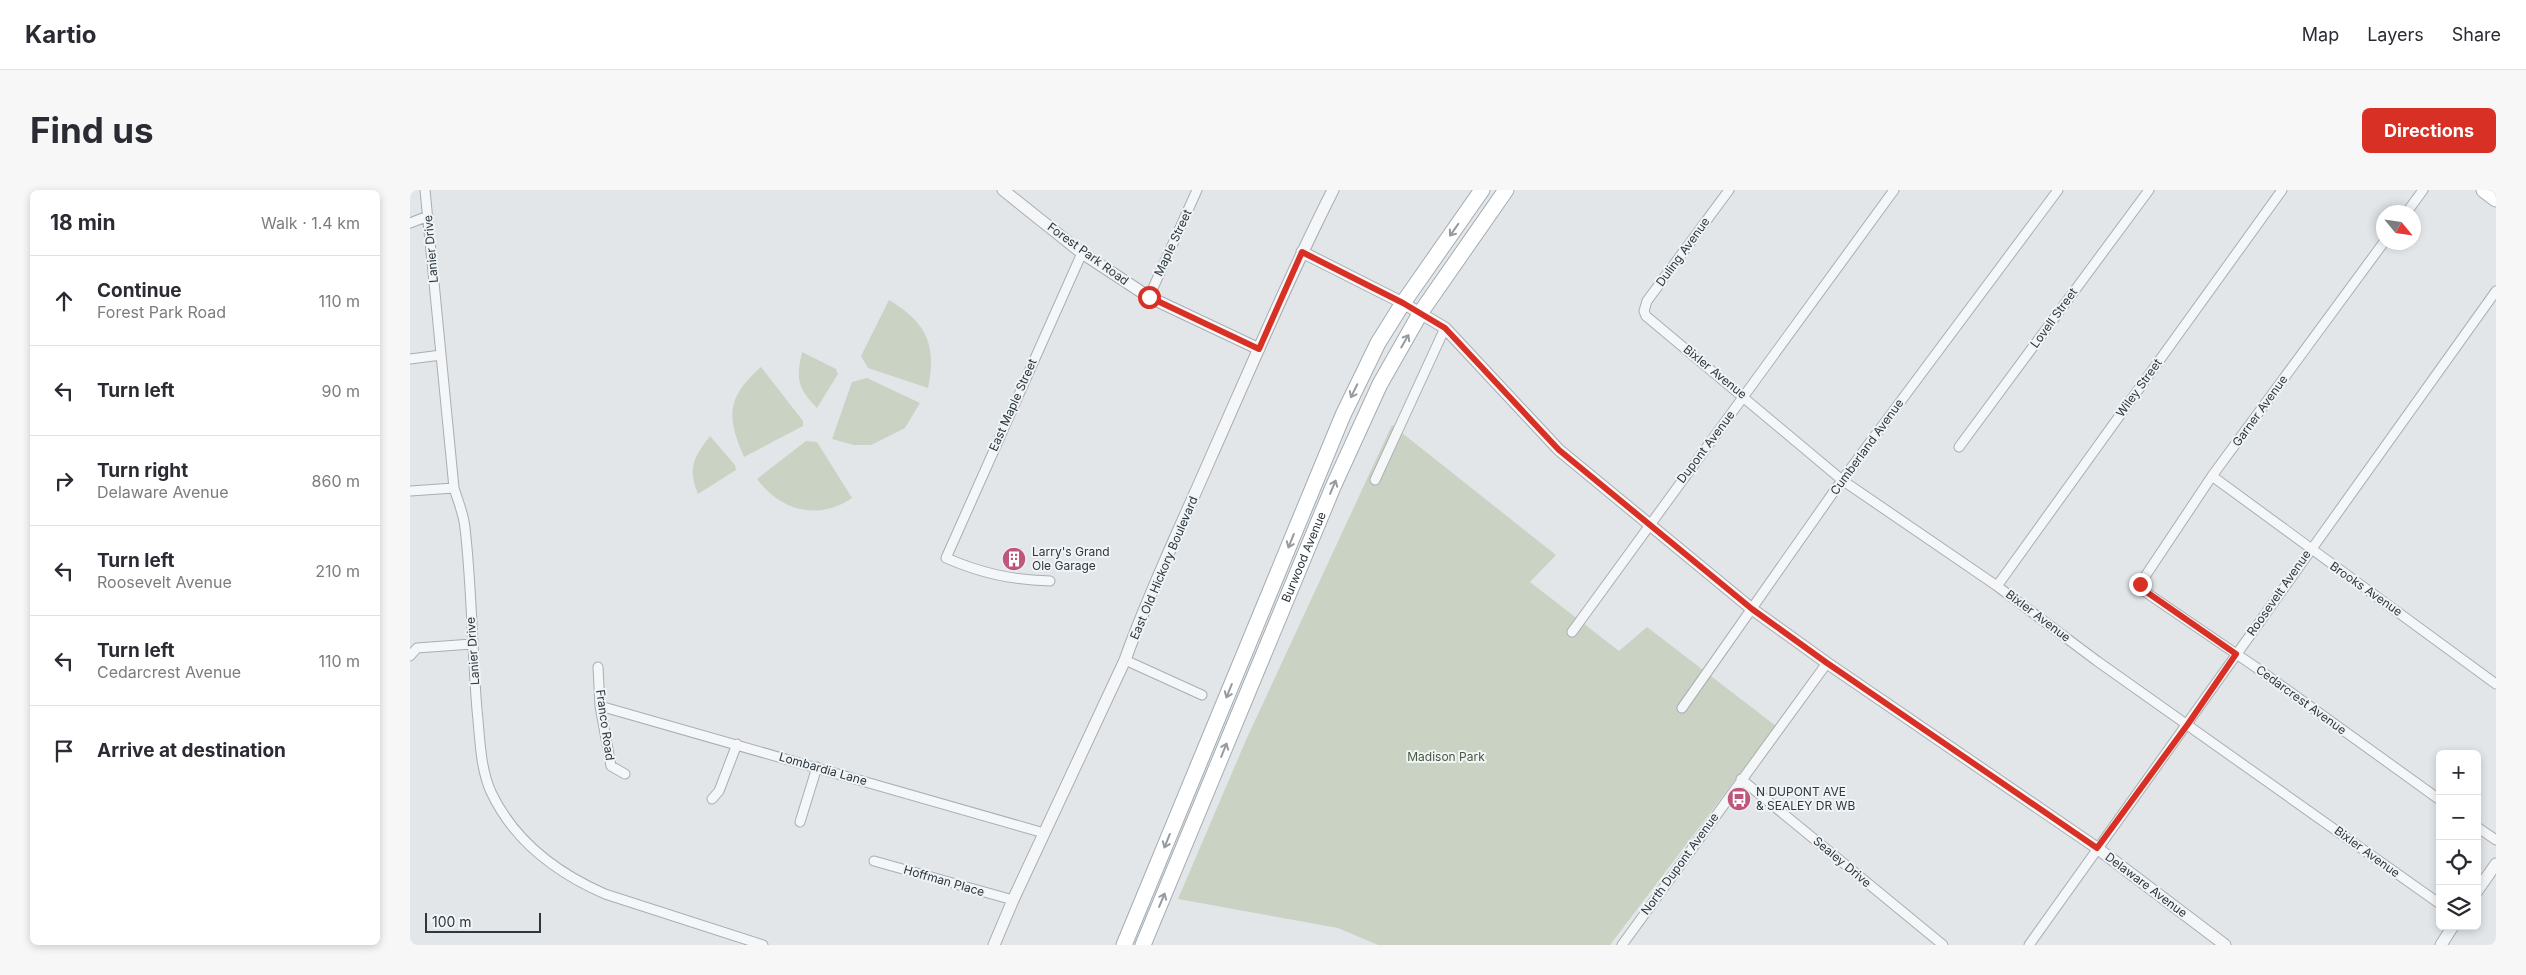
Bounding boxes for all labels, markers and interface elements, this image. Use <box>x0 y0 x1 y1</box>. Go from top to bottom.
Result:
text: Kartio <box>25 20 96 49</box>
text: Map <box>2302 24 2339 45</box>
text: Layers <box>2367 24 2424 45</box>
text: Share <box>2452 24 2501 45</box>
button: Directions <box>2362 108 2496 153</box>
text: Find us <box>30 109 154 151</box>
north arrow <box>2376 205 2421 250</box>
street label: Maple Street <box>1151 207 1195 279</box>
text: 18 min <box>50 210 116 235</box>
text: Walk · 1.4 km <box>261 213 360 233</box>
street label: Lanier Drive <box>420 214 441 284</box>
street label: Duling Avenue <box>1653 214 1713 289</box>
street label: Forest Park Road <box>1045 219 1132 288</box>
one-way arrow <box>1449 223 1459 237</box>
text: Continue <box>97 279 182 302</box>
street label: Lovell Street <box>2027 285 2080 351</box>
route start <box>1138 286 1161 309</box>
icon: ahead <box>50 287 78 315</box>
text: 110 m <box>318 291 360 311</box>
text: Forest Park Road <box>97 302 226 322</box>
one-way arrow <box>1400 334 1410 349</box>
street label: Bixler Avenue <box>1681 341 1750 402</box>
street label: East Maple Street <box>985 356 1040 453</box>
street label: Wiley Street <box>2112 356 2165 420</box>
street label: Garner Avenue <box>2229 372 2291 449</box>
icon: left <box>50 377 78 405</box>
text: Turn left <box>97 379 175 402</box>
text: 90 m <box>321 381 360 401</box>
one-way arrow <box>1349 384 1359 399</box>
street label: Cumberland Avenue <box>1827 396 1906 498</box>
street label: Dupont Avenue <box>1673 408 1738 486</box>
text: Turn right <box>97 459 188 482</box>
icon: right <box>50 467 78 495</box>
text: 860 m <box>312 471 360 491</box>
one-way arrow <box>1329 480 1339 495</box>
text: Delaware Avenue <box>97 482 229 502</box>
street label: East Old Hickory Boulevard <box>1126 494 1201 642</box>
street label: Burwood Avenue <box>1278 509 1329 604</box>
one-way arrow <box>1285 533 1295 548</box>
place label: Larry's Grand Ole Garage <box>1032 544 1110 573</box>
building icon: Larry's Grand Ole Garage <box>1001 546 1027 572</box>
street label: Roosevelt Avenue <box>2243 547 2314 638</box>
text: Turn left <box>97 549 175 572</box>
icon: left <box>50 557 78 585</box>
street label: Brooks Avenue <box>2327 558 2405 619</box>
text: 210 m <box>315 561 360 581</box>
text: Roosevelt Avenue <box>97 572 232 592</box>
route end <box>2129 573 2152 596</box>
street label: Bixler Avenue <box>2003 586 2074 645</box>
street label: Lanier Drive <box>463 616 482 686</box>
text: Turn left <box>97 639 175 662</box>
icon: left <box>50 647 78 675</box>
text: 110 m <box>318 651 360 671</box>
text: Cedarcrest Avenue <box>97 662 241 682</box>
street label: Cedarcrest Avenue <box>2253 662 2349 737</box>
one-way arrow <box>1223 683 1233 698</box>
street label: Franco Road <box>593 689 618 761</box>
icon: arrive <box>50 737 78 765</box>
text: Arrive at destination <box>97 739 286 762</box>
one-way arrow <box>1220 743 1230 758</box>
street label: Lombardia Lane <box>777 749 869 788</box>
park label: Madison Park <box>1407 749 1485 764</box>
map controls <box>2436 750 2481 930</box>
button: + <box>2436 750 2481 795</box>
place label: N DUPONT AVE & SEALEY DR WB <box>1756 784 1855 813</box>
bus stop icon: N DUPONT AVE & SEALEY DR WB <box>1726 786 1752 812</box>
button: − <box>2436 795 2481 840</box>
street label: North Dupont Avenue <box>1638 810 1722 918</box>
street label: Bixler Avenue <box>2332 823 2403 880</box>
one-way arrow <box>1161 833 1171 848</box>
street label: Sealey Drive <box>1810 833 1874 890</box>
button: locate <box>2436 840 2481 885</box>
street label: Delaware Avenue <box>2102 849 2190 920</box>
street label: Hoffman Place <box>902 862 986 899</box>
button: layers <box>2436 885 2481 930</box>
one-way arrow <box>1157 893 1167 908</box>
scale bar <box>425 910 541 933</box>
text: 100 m <box>432 913 472 930</box>

